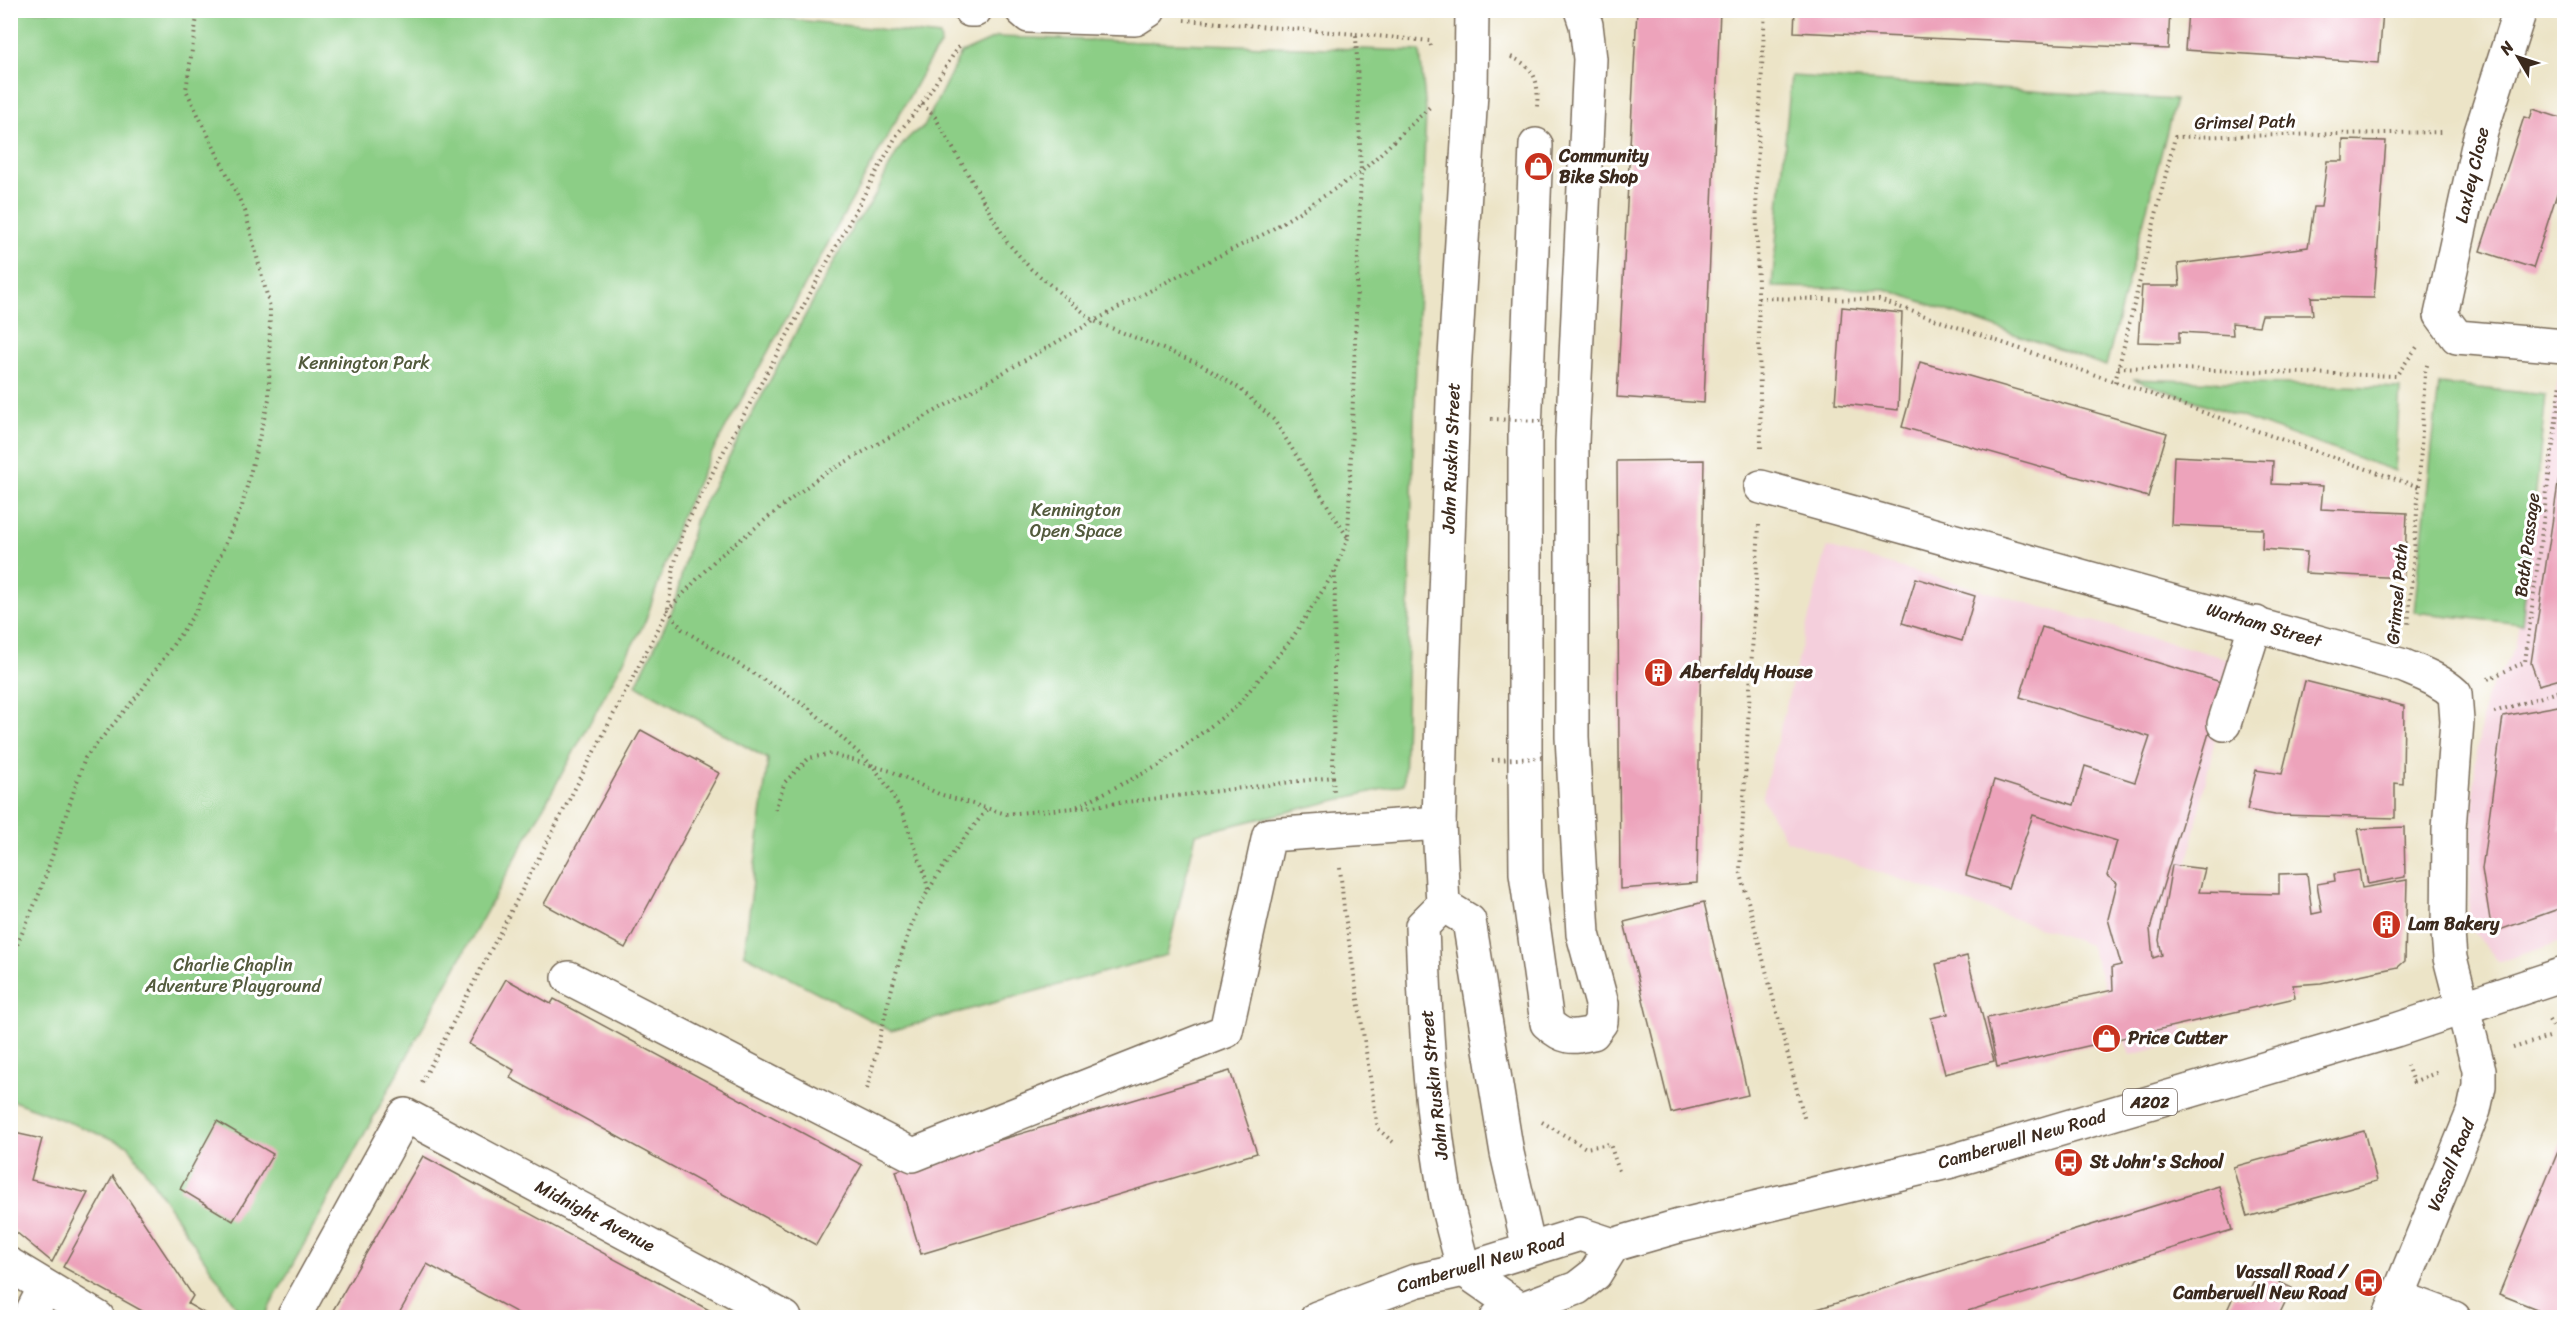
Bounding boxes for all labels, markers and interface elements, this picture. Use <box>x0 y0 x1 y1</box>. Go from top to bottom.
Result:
north arrow <box>2488 27 2548 87</box>
text: N <box>2491 34 2522 62</box>
street label: Grimsel Path <box>2194 105 2296 139</box>
street label: Laxley Close <box>2445 124 2499 226</box>
place label: Community Bike Shop <box>1558 140 1649 193</box>
shop icon: Community Bike Shop <box>1522 150 1554 182</box>
park label: Kennington Park <box>298 347 430 379</box>
street label: John Ruskin Street <box>1432 382 1470 535</box>
street label: Bath Passage <box>2505 491 2549 599</box>
park label: Kennington Open Space <box>1030 494 1122 547</box>
street label: Grimsel Path <box>2377 542 2417 646</box>
street label: Warham Street <box>2202 593 2326 657</box>
building icon: Aberfeldy House <box>1643 656 1675 688</box>
place label: Aberfeldy House <box>1679 656 1813 688</box>
building icon: Lam Bakery <box>2371 908 2403 940</box>
place label: Lam Bakery <box>2408 908 2500 940</box>
park label: Charlie Chaplin Adventure Playground <box>144 949 322 1002</box>
street label: John Ruskin Street <box>1410 1008 1458 1163</box>
shop icon: Price Cutter <box>2091 1022 2123 1054</box>
place label: Price Cutter <box>2128 1022 2228 1054</box>
road number: A202 <box>2123 1089 2177 1115</box>
street label: Camberwell New Road <box>1934 1099 2111 1178</box>
street label: Vassall Road <box>2418 1112 2485 1216</box>
bus stop icon: St John's School <box>2053 1146 2085 1178</box>
place label: St John's School <box>2089 1146 2224 1178</box>
street label: Midnight Avenue <box>529 1171 661 1261</box>
street label: Camberwell New Road <box>1393 1223 1570 1302</box>
place label: Vassall Road / Camberwell New Road <box>2172 1256 2350 1309</box>
bus stop icon: Vassall Road / Camberwell New Road <box>2352 1266 2384 1298</box>

